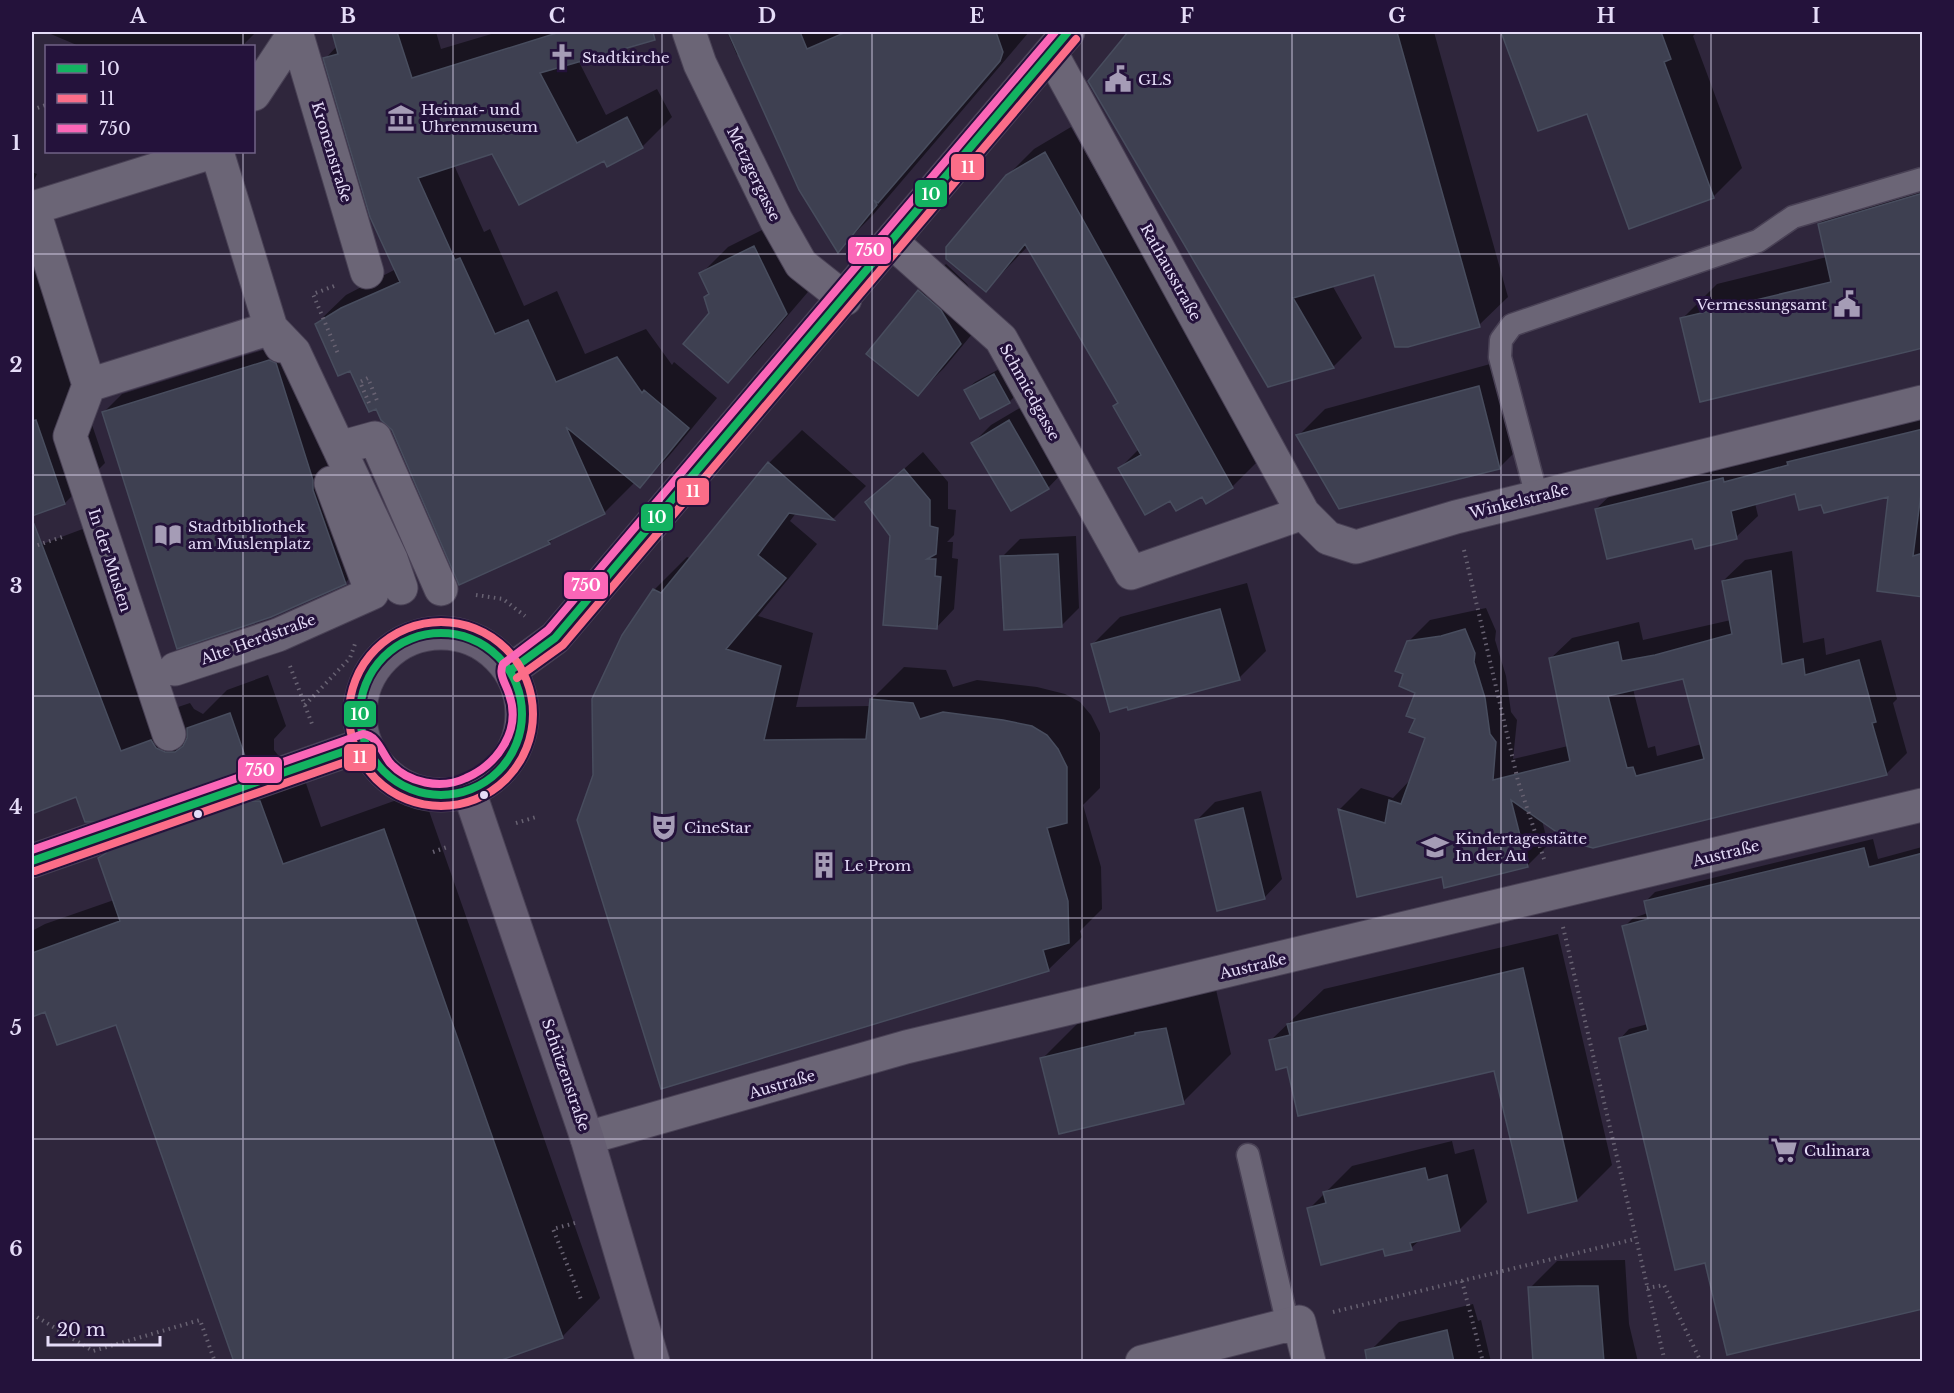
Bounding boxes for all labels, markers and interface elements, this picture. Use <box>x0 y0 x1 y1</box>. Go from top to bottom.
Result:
text: A <box>129 4 147 28</box>
text: B <box>340 4 356 28</box>
text: C <box>549 4 565 28</box>
text: D <box>758 4 776 28</box>
text: E <box>969 4 985 28</box>
text: F <box>1180 4 1194 28</box>
text: G <box>1388 4 1406 28</box>
text: H <box>1597 4 1616 28</box>
text: I <box>1812 4 1820 28</box>
church icon: Stadtkirche <box>547 42 577 72</box>
legend <box>45 45 255 153</box>
place label: Stadtkirche <box>582 48 670 67</box>
text: 10 <box>99 58 120 80</box>
public building icon: GLS <box>1103 64 1133 94</box>
place label: GLS <box>1138 70 1172 89</box>
text: 11 <box>99 88 115 110</box>
street label: Kronenstraße <box>308 99 356 205</box>
place label: Heimat- und Uhrenmuseum <box>421 100 538 136</box>
museum icon: Heimat- und Uhrenmuseum <box>386 103 416 133</box>
text: 750 <box>99 118 131 140</box>
street label: Metzgergasse <box>723 124 785 224</box>
text: 1 <box>12 131 21 155</box>
line badge: 11 <box>950 153 985 181</box>
text: 11 <box>961 157 975 177</box>
line badge: 10 <box>914 179 948 208</box>
text: 10 <box>921 184 941 204</box>
street label: Rathausstraße <box>1136 220 1206 324</box>
line badge: 750 <box>847 236 892 265</box>
text: 750 <box>855 240 885 260</box>
public building icon: Vermessungsamt <box>1832 289 1862 319</box>
place label: Vermessungsamt <box>1695 295 1827 314</box>
street label: Schmiedgasse <box>996 340 1064 444</box>
text: 2 <box>9 353 23 377</box>
line badge: 11 <box>676 477 710 506</box>
street label: Winkelstraße <box>1466 479 1571 523</box>
text: 11 <box>686 481 700 501</box>
line badge: 10 <box>640 503 674 532</box>
street label: In der Muslen <box>84 506 136 614</box>
text: 10 <box>647 507 667 527</box>
place label: Stadtbibliothek am Muslenplatz <box>188 517 311 553</box>
library icon: Stadtbibliothek am Muslenplatz <box>153 520 183 550</box>
line badge: 750 <box>563 571 609 600</box>
text: 3 <box>10 574 22 598</box>
text: 750 <box>571 575 601 595</box>
street label: Alte Herdstraße <box>197 609 318 669</box>
line badge: 10 <box>343 700 377 728</box>
text: 10 <box>350 704 370 724</box>
line badge: 11 <box>343 743 377 772</box>
text: 11 <box>353 747 367 767</box>
line badge: 750 <box>237 756 283 784</box>
text: 750 <box>245 760 275 780</box>
unlabelled marker <box>478 789 490 801</box>
text: 4 <box>9 795 23 819</box>
unlabelled marker <box>192 808 204 820</box>
theatre icon: CineStar <box>649 812 679 842</box>
place label: CineStar <box>684 818 752 837</box>
place label: Kindertagesstätte In der Au <box>1455 829 1587 865</box>
school or university icon: Kindertagesstätte In der Au <box>1420 832 1450 862</box>
street label: Austraße <box>1690 836 1761 871</box>
building icon: Le Prom <box>809 850 839 880</box>
place label: Le Prom <box>844 856 911 875</box>
street label: Austraße <box>1217 949 1288 983</box>
text: 5 <box>10 1016 22 1040</box>
street label: Schützenstraße <box>538 1016 594 1134</box>
street label: Austraße <box>746 1065 817 1103</box>
supermarket icon: Culinara <box>1769 1135 1799 1165</box>
place label: Culinara <box>1804 1141 1871 1160</box>
text: 6 <box>9 1237 23 1261</box>
scale bar <box>48 1309 160 1347</box>
text: 20 m <box>57 1319 105 1341</box>

